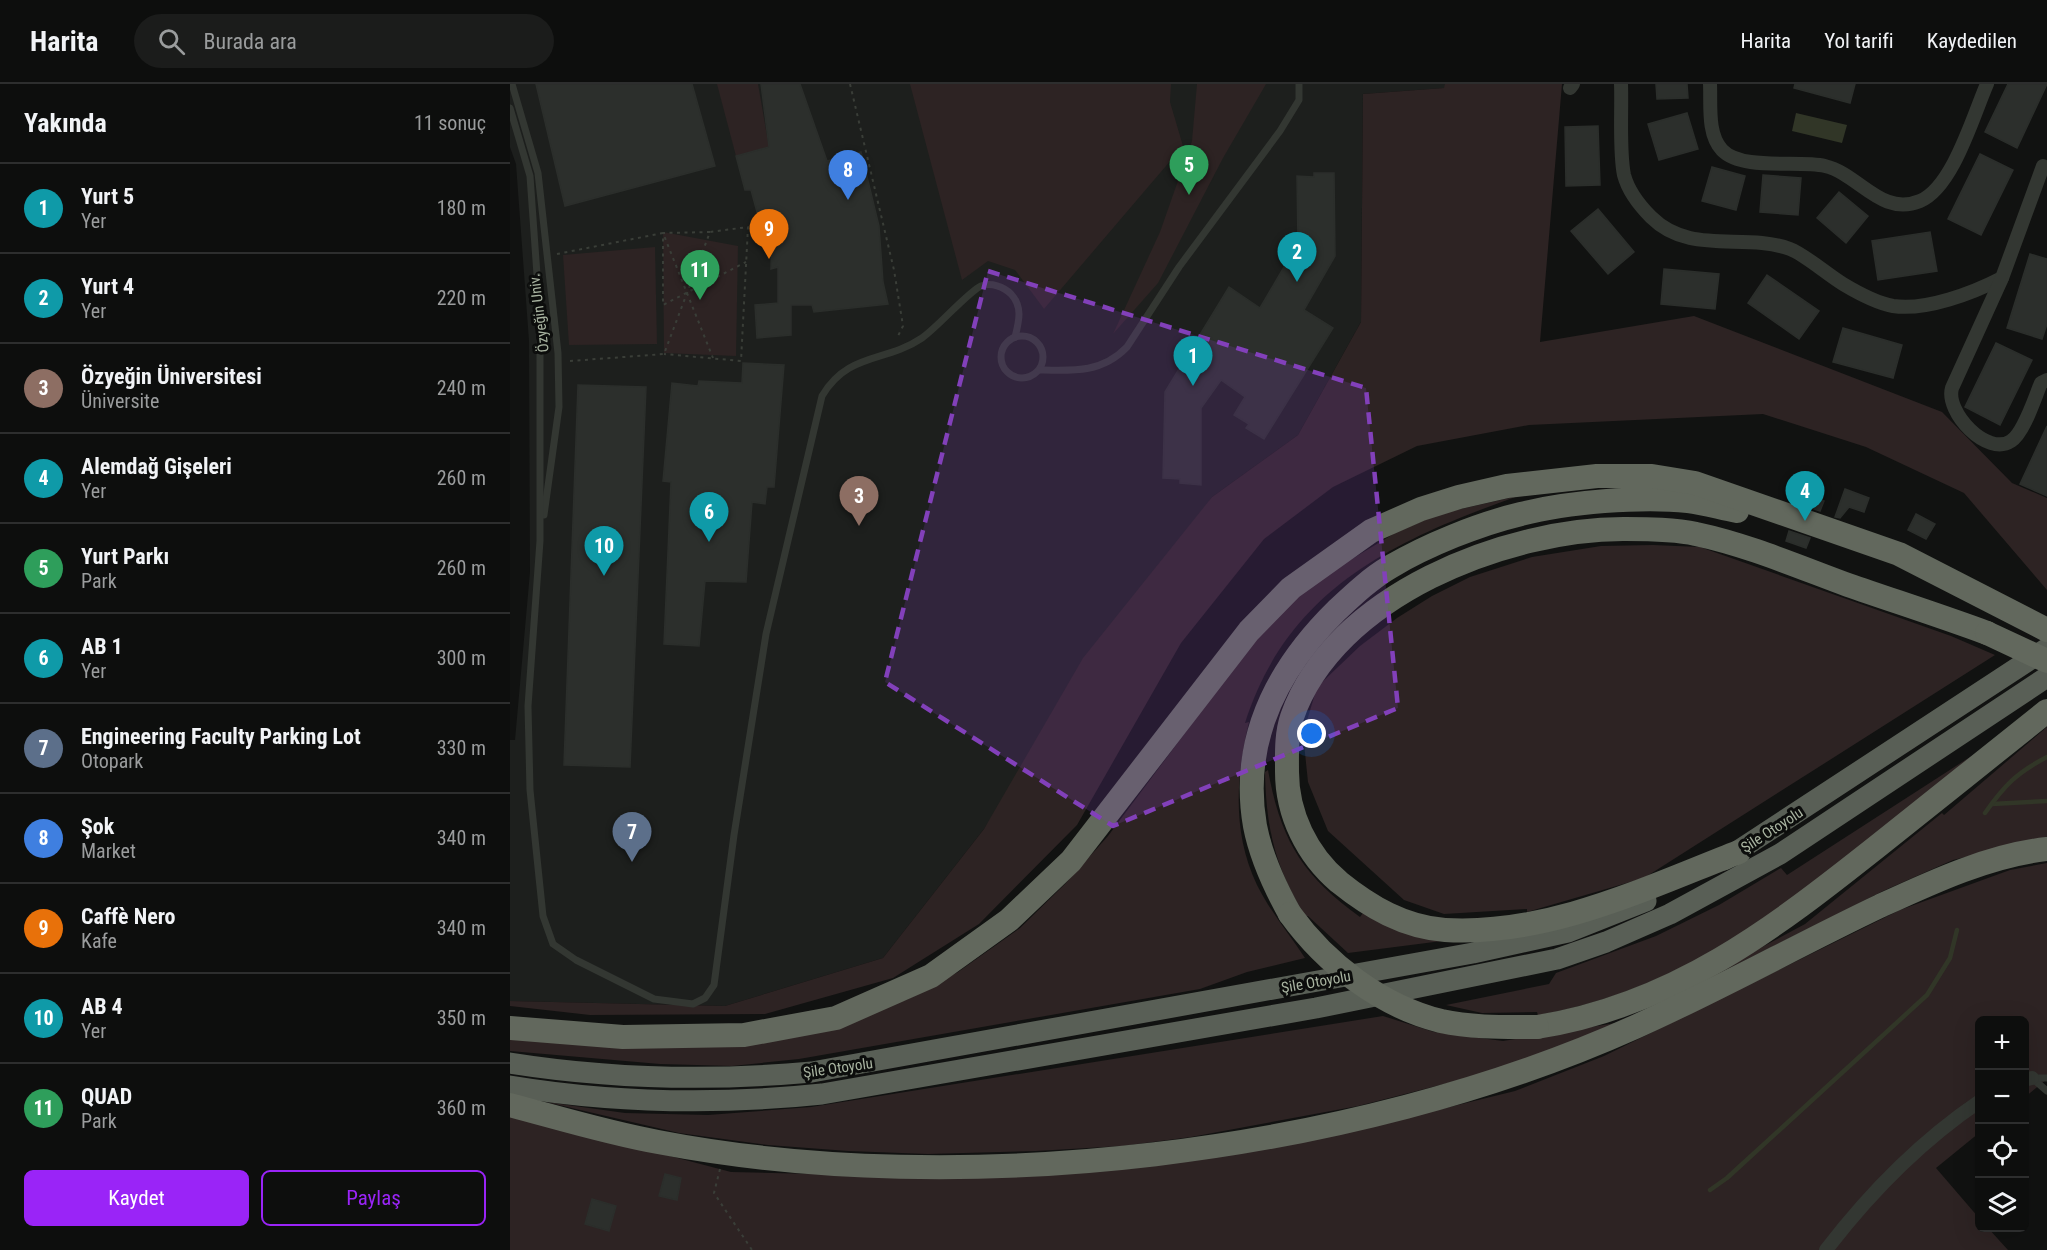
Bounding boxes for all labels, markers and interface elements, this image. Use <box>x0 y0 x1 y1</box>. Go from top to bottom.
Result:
search box <box>134 14 554 68</box>
text: Harita <box>30 25 98 58</box>
icon: search <box>155 25 188 58</box>
text: Burada ara <box>203 29 297 54</box>
text: Harita <box>1741 29 1791 53</box>
text: Yol tarifi <box>1824 29 1894 53</box>
text: Kaydedilen <box>1927 29 2017 53</box>
text: Yakında <box>24 108 107 138</box>
text: 11 sonuç <box>414 111 486 135</box>
pin: 5 <box>1170 146 1208 195</box>
pin: 8 <box>828 150 868 200</box>
text: Yurt 5 <box>81 184 134 209</box>
text: 1 <box>38 196 49 220</box>
text: 180 m <box>437 196 486 220</box>
text: Yer <box>81 209 106 233</box>
pin: 9 <box>750 210 788 259</box>
pin: 2 <box>1278 232 1316 282</box>
pin: 11 <box>680 250 720 300</box>
street label: Özyeğin Univ. <box>525 273 553 353</box>
text: Yurt 4 <box>81 274 134 299</box>
text: 2 <box>38 286 49 310</box>
text: 220 m <box>437 286 486 310</box>
text: Yer <box>81 299 106 323</box>
pin: 1 <box>1174 336 1212 386</box>
text: Özyeğin Üniversitesi <box>81 364 262 389</box>
text: 3 <box>38 376 49 400</box>
text: 240 m <box>437 376 486 400</box>
text: Üniversite <box>81 389 159 413</box>
text: Alemdağ Gişeleri <box>81 454 232 479</box>
text: 4 <box>38 466 49 490</box>
text: 260 m <box>437 466 486 490</box>
pin: 4 <box>1786 472 1824 521</box>
pin: 3 <box>840 476 878 526</box>
text: Yer <box>81 479 106 503</box>
pin: 6 <box>690 492 728 542</box>
pin: 10 <box>584 526 623 576</box>
text: Yurt Parkı <box>81 544 169 569</box>
text: 5 <box>38 556 49 580</box>
text: 260 m <box>437 556 486 580</box>
text: Park <box>81 569 117 593</box>
text: AB 1 <box>81 634 123 659</box>
text: 6 <box>38 646 49 670</box>
text: 300 m <box>437 646 486 670</box>
text: Yer <box>81 659 106 683</box>
your location <box>1297 719 1326 748</box>
text: Engineering Faculty Parking Lot <box>81 724 361 749</box>
text: 7 <box>38 736 49 760</box>
text: 330 m <box>437 736 486 760</box>
text: Otopark <box>81 749 143 773</box>
street label: Şile Otoyolu <box>1738 803 1806 857</box>
pin: 7 <box>612 812 652 862</box>
text: Şok <box>81 814 114 839</box>
text: 8 <box>38 826 49 850</box>
text: 340 m <box>437 826 486 850</box>
text: Market <box>81 839 136 863</box>
text: Caffè Nero <box>81 904 176 929</box>
text: 9 <box>38 916 49 940</box>
text: 340 m <box>437 916 486 940</box>
text: Kafe <box>81 929 117 953</box>
street label: Şile Otoyolu <box>1280 967 1352 997</box>
text: AB 4 <box>81 994 123 1019</box>
text: 10 <box>33 1006 54 1030</box>
text: 350 m <box>437 1006 486 1030</box>
map controls <box>1975 1016 2029 1232</box>
button: + <box>1975 1016 2029 1070</box>
text: Yer <box>81 1019 106 1043</box>
street label: Şile Otoyolu <box>802 1054 874 1082</box>
button: − <box>1975 1070 2029 1124</box>
text: QUAD <box>81 1084 132 1109</box>
text: 11 <box>33 1096 54 1120</box>
text: 360 m <box>437 1096 486 1120</box>
text: Park <box>81 1109 117 1133</box>
button: locate <box>1975 1124 2029 1178</box>
button: Kaydet <box>24 1170 249 1226</box>
button: Paylaş <box>261 1170 486 1226</box>
button: layers <box>1975 1178 2029 1232</box>

